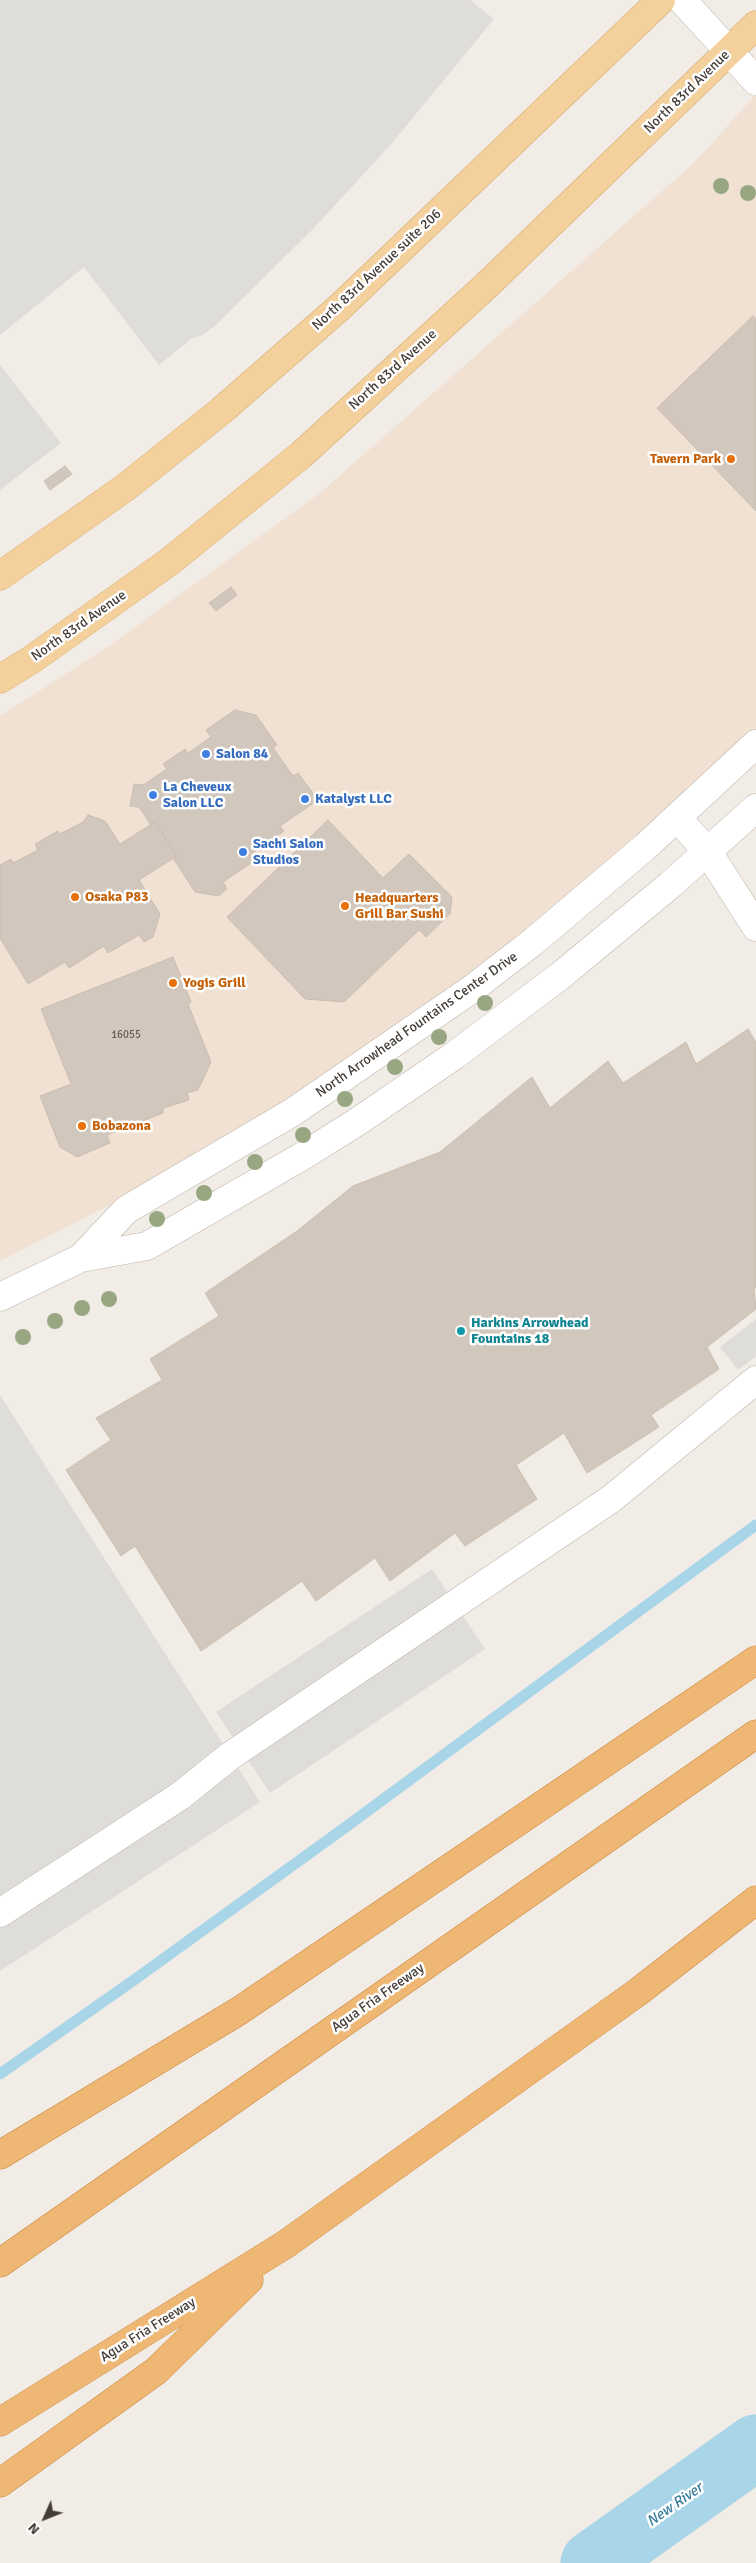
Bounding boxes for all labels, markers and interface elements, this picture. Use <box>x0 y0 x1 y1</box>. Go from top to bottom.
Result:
street label: North 83rd Avenue <box>641 47 733 137</box>
street label: North 83rd Avenue suite 206 <box>309 206 445 334</box>
street label: North 83rd Avenue <box>346 326 440 414</box>
place label: Tavern Park <box>650 451 721 467</box>
marker: Tavern Park <box>725 453 737 465</box>
street label: North 83rd Avenue <box>28 587 130 665</box>
place label: Salon 84 <box>216 746 268 762</box>
marker: Salon 84 <box>200 748 212 760</box>
place label: La Cheveux Salon LLC <box>163 779 231 812</box>
marker: La Cheveux Salon LLC <box>147 789 159 801</box>
place label: Katalyst LLC <box>315 791 392 807</box>
marker: Katalyst LLC <box>299 793 311 805</box>
place label: Sachi Salon Studios <box>253 836 324 869</box>
marker: Sachi Salon Studios <box>237 846 249 858</box>
place label: Osaka P83 <box>85 889 149 905</box>
place label: Headquarters Grill Bar Sushi <box>355 890 444 922</box>
marker: Osaka P83 <box>69 891 81 903</box>
marker: Headquarters Grill Bar Sushi <box>339 900 351 912</box>
street label: North Arrowhead Fountains Center Drive <box>313 949 521 1101</box>
place label: Yogis Grill <box>183 975 246 991</box>
marker: Yogis Grill <box>167 977 179 989</box>
house number: 16055 <box>111 1028 141 1042</box>
place label: Bobazona <box>92 1118 151 1134</box>
marker: Bobazona <box>76 1120 88 1132</box>
place label: Harkins Arrowhead Fountains 18 <box>471 1315 589 1348</box>
marker: Harkins Arrowhead Fountains 18 <box>455 1325 467 1337</box>
street label: Agua Fria Freeway <box>328 1960 428 2036</box>
street label: Agua Fria Freeway <box>97 2294 199 2366</box>
water label: New River <box>644 2479 706 2531</box>
north arrow <box>20 2493 70 2543</box>
text: N <box>24 2519 43 2538</box>

